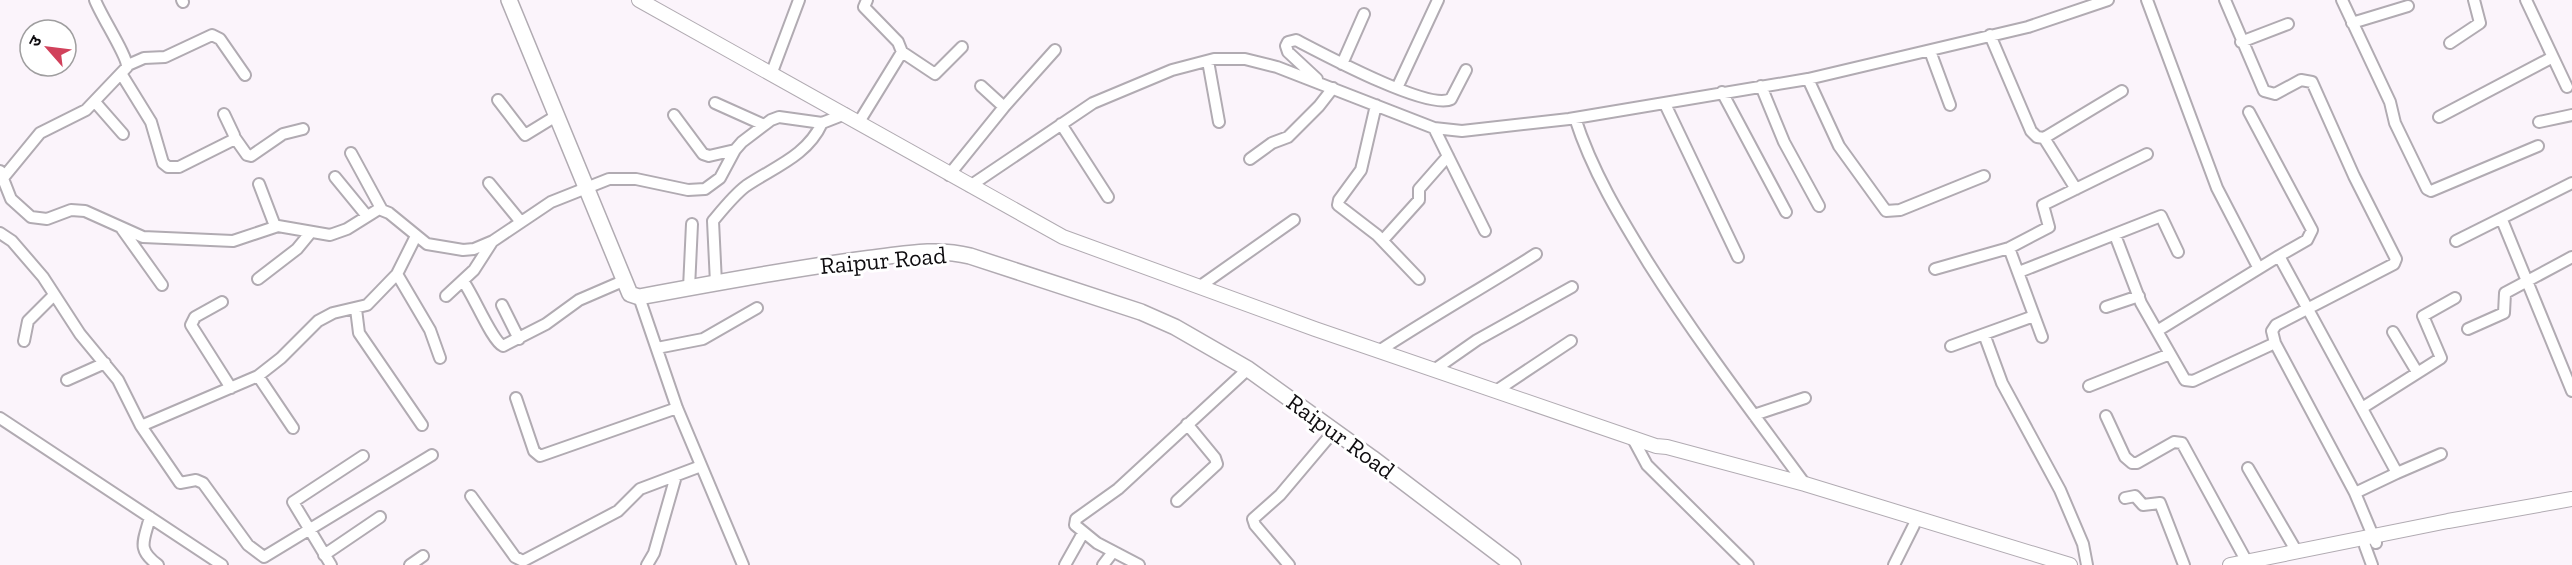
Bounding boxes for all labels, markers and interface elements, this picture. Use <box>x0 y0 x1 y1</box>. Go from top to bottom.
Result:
north arrow <box>18 18 78 78</box>
text: उ <box>25 32 46 50</box>
street label: Raipur Road <box>819 240 947 280</box>
street label: Raipur Road <box>1281 387 1401 485</box>

